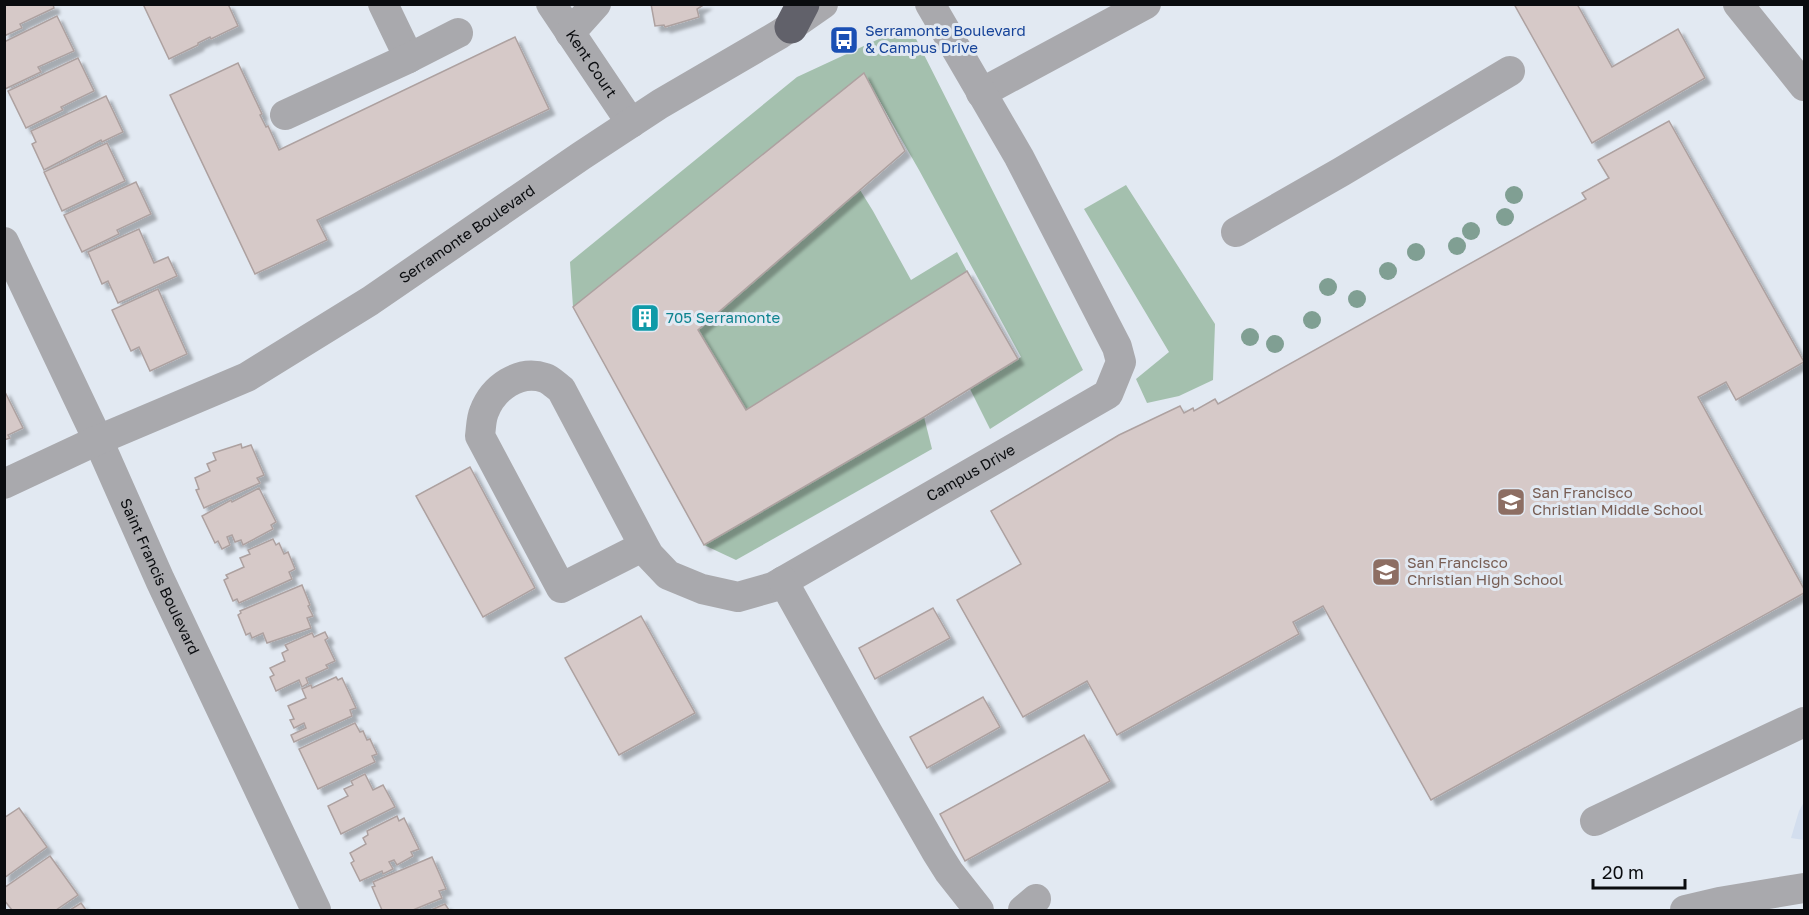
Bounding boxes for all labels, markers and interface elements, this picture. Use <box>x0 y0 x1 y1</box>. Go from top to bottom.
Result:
place label: Serramonte Boulevard & Campus Drive <box>865 21 1026 56</box>
bus stop icon: Serramonte Boulevard & Campus Drive <box>828 24 860 56</box>
street label: Kent Court <box>563 26 621 101</box>
street label: Serramonte Boulevard <box>395 180 538 286</box>
building icon: 705 Serramonte <box>629 302 661 334</box>
place label: 705 Serramonte <box>666 308 780 326</box>
street label: Campus Drive <box>923 439 1018 505</box>
place label: San Francisco Christian Middle School <box>1532 483 1703 518</box>
school or university icon: San Francisco Christian Middle School <box>1495 486 1527 518</box>
street label: Saint Francis Boulevard <box>117 495 204 657</box>
place label: San Francisco Christian High School <box>1407 553 1563 588</box>
school or university icon: San Francisco Christian High School <box>1370 556 1402 588</box>
scale bar <box>1593 852 1684 890</box>
text: 20 m <box>1602 861 1644 883</box>

